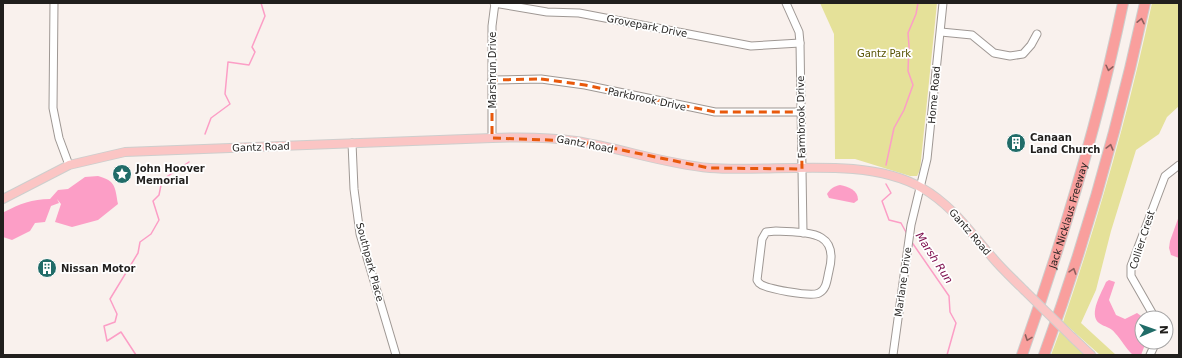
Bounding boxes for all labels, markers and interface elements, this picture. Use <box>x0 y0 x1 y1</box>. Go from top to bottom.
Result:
street label: Grovepark Drive <box>606 13 688 39</box>
one-way arrow <box>1137 17 1145 24</box>
street label: Marshrun Drive <box>487 31 498 109</box>
park label: Gantz Park <box>857 48 911 59</box>
one-way arrow <box>1105 65 1114 72</box>
street label: Home Road <box>926 66 942 124</box>
street label: Farmbrook Drive <box>795 76 807 158</box>
street label: Parkbrook Drive <box>607 85 687 113</box>
building icon: Canaan Land Church <box>1005 132 1027 154</box>
place label: Canaan Land Church <box>1030 132 1100 155</box>
street label: Gantz Road <box>556 133 614 155</box>
street label: Gantz Road <box>232 140 290 154</box>
one-way arrow <box>1106 144 1114 150</box>
street label: Jack Nicklaus Freeway <box>1046 161 1089 271</box>
place icon: John Hoover Memorial <box>111 163 133 185</box>
place label: John Hoover Memorial <box>135 163 205 186</box>
street label: Gantz Road <box>947 207 993 257</box>
street label: Collier Crest <box>1127 209 1157 271</box>
street label: Southpark Place <box>354 221 386 303</box>
water label: Marsh Run <box>913 230 955 286</box>
street label: Marlane Drive <box>893 247 913 317</box>
building icon: Nissan Motor <box>36 257 58 279</box>
place label: Nissan Motor <box>61 263 136 274</box>
one-way arrow <box>1069 268 1077 275</box>
north arrow <box>1134 310 1174 350</box>
text: N <box>1157 325 1170 335</box>
one-way arrow <box>1025 334 1033 341</box>

